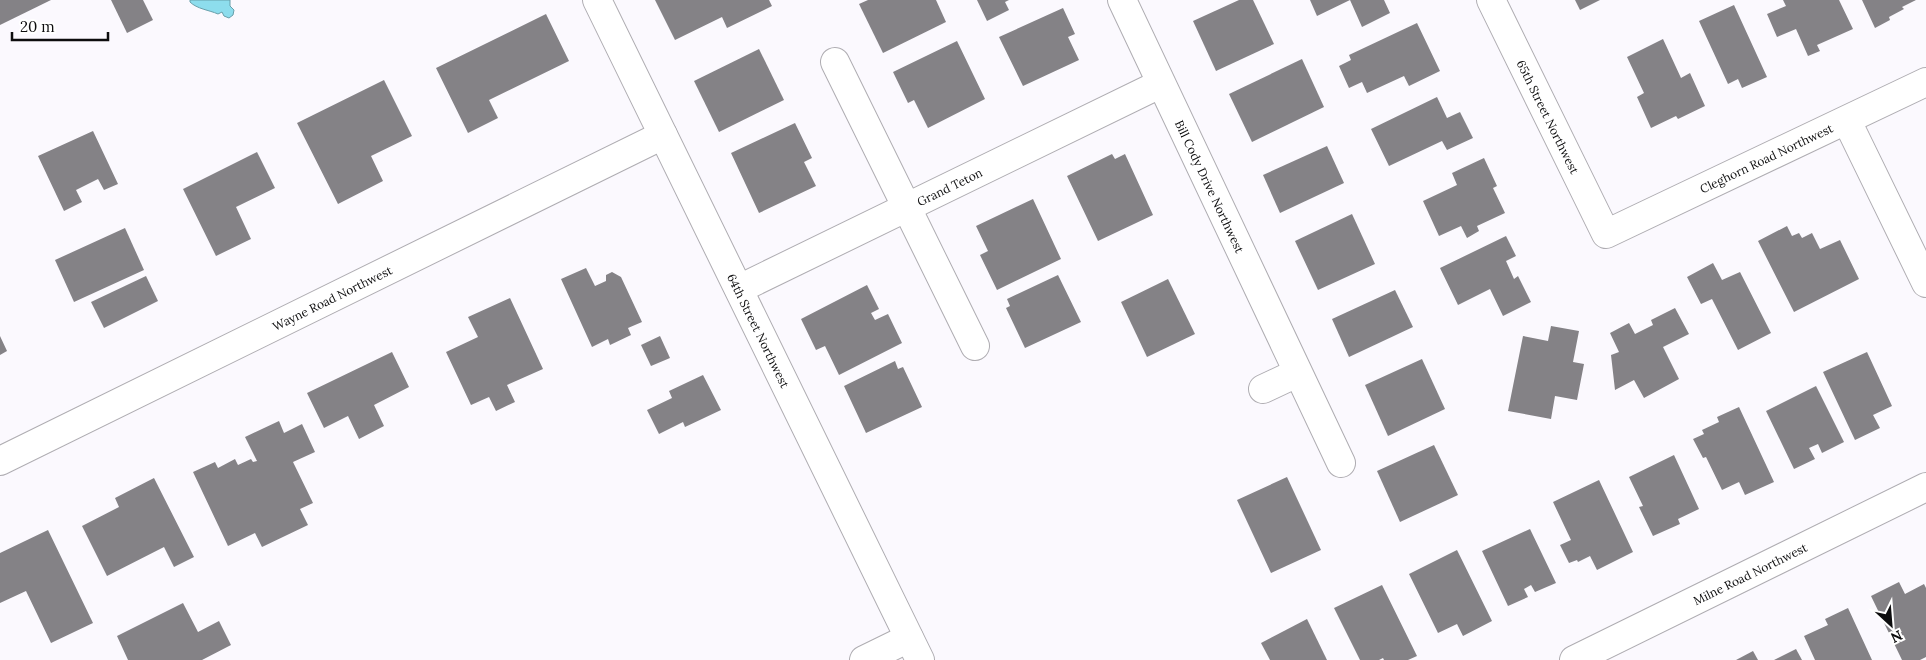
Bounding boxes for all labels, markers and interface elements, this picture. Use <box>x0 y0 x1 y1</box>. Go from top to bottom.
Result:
scale bar <box>12 10 109 42</box>
text: 20 m <box>20 17 55 36</box>
street label: 65th Street Northwest <box>1514 57 1583 176</box>
street label: Bill Cody Drive Northwest <box>1172 117 1248 255</box>
street label: Cleghorn Road Northwest <box>1697 120 1835 196</box>
street label: Grand Teton <box>914 164 984 209</box>
street label: Wayne Road Northwest <box>270 262 395 333</box>
street label: 64th Street Northwest <box>725 271 793 390</box>
street label: Milne Road Northwest <box>1690 539 1810 608</box>
north arrow <box>1866 600 1916 650</box>
text: N <box>1888 626 1906 647</box>

